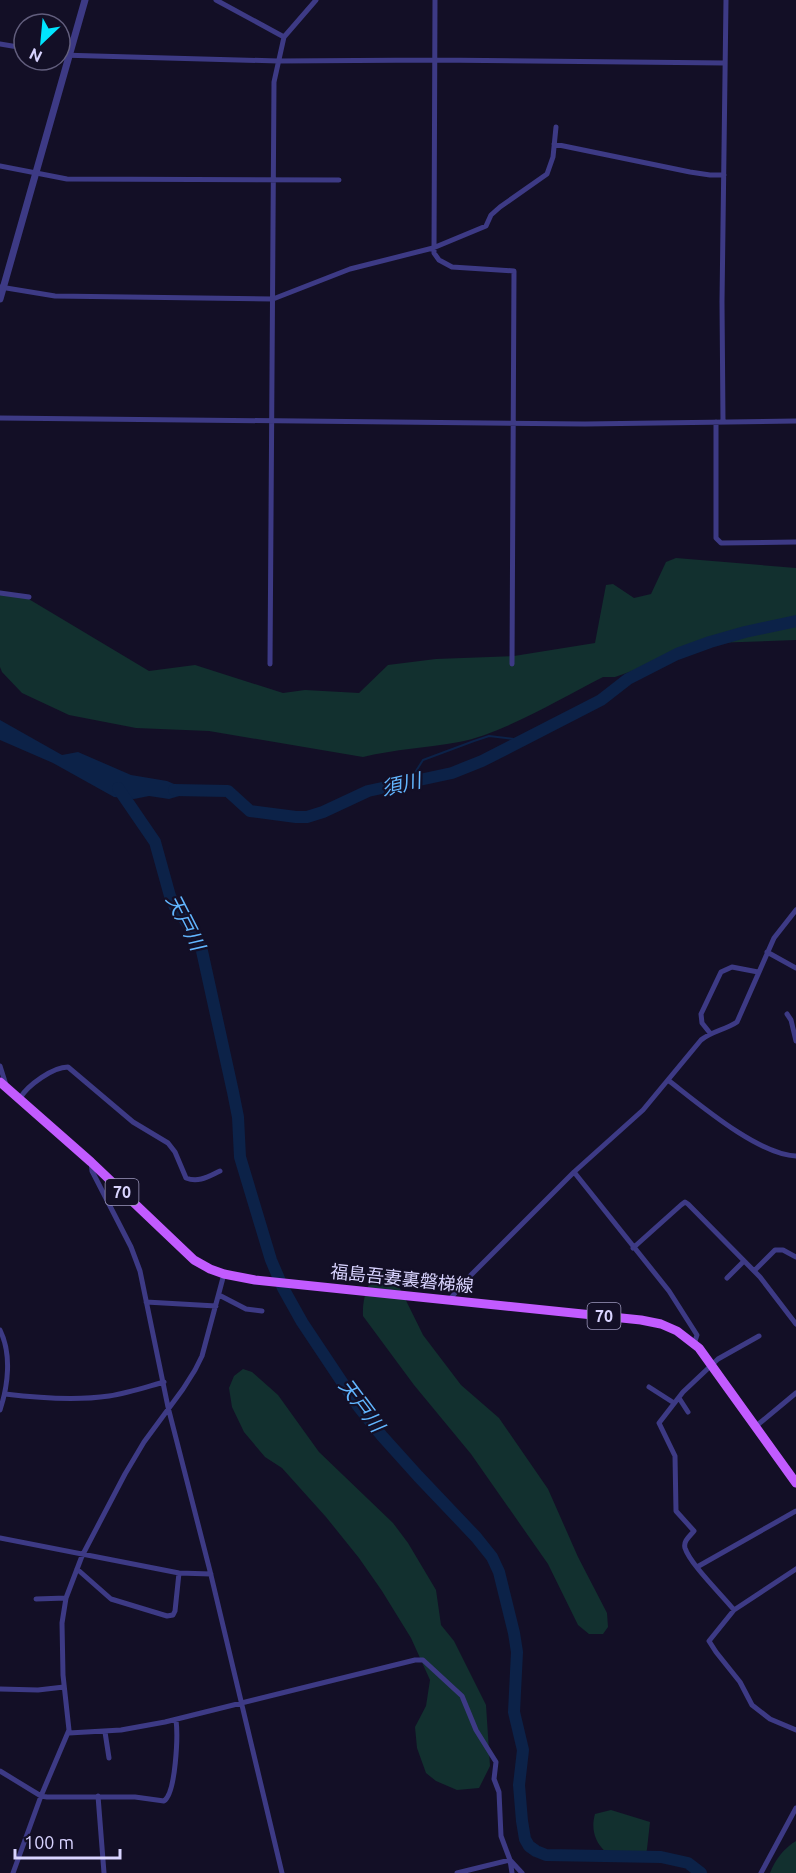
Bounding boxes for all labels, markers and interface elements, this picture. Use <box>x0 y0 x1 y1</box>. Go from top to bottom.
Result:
north arrow <box>12 12 72 72</box>
text: N <box>26 45 45 66</box>
water label: 須川 <box>379 768 425 800</box>
water label: 天戸川 <box>162 890 211 956</box>
road number: 70 <box>106 1179 138 1205</box>
street label: 福島吾妻裏磐梯線 <box>329 1261 475 1295</box>
road number: 70 <box>588 1303 620 1329</box>
water label: 天戸川 <box>335 1374 390 1437</box>
scale bar <box>15 1822 120 1860</box>
text: 100 m <box>24 1832 74 1852</box>

